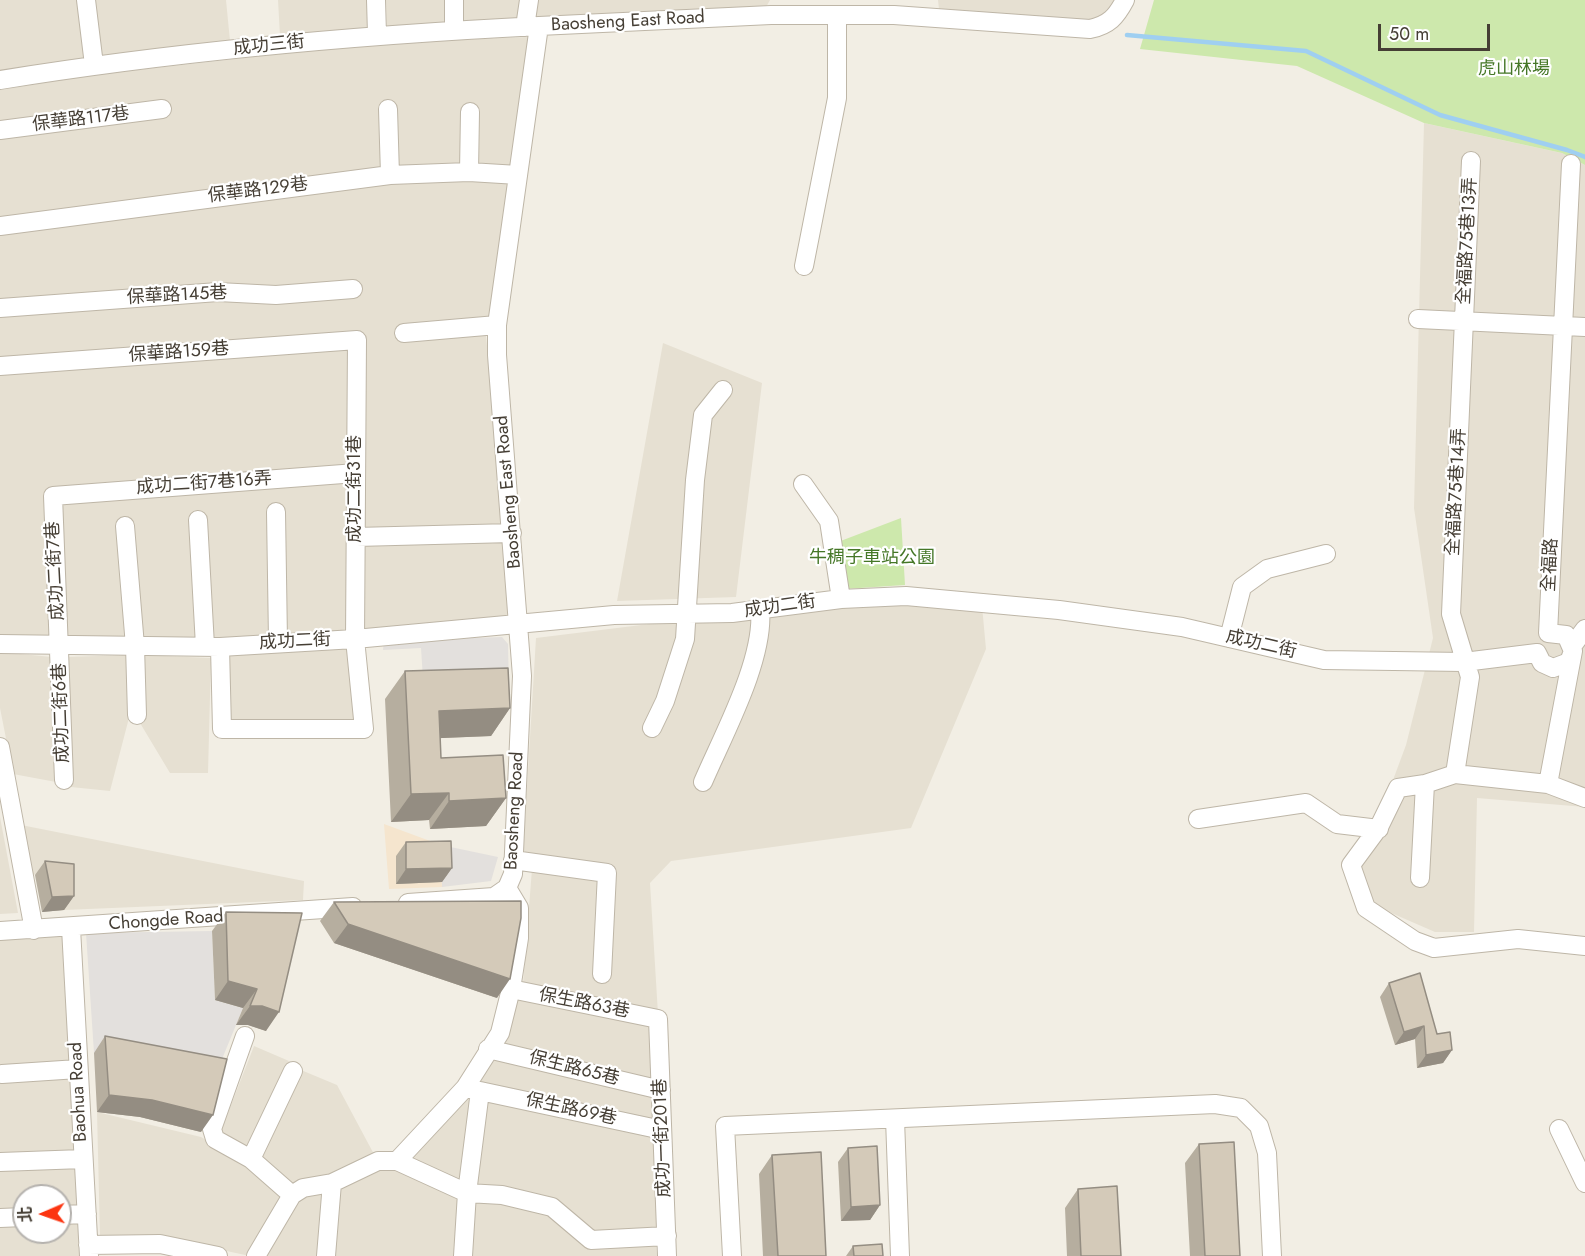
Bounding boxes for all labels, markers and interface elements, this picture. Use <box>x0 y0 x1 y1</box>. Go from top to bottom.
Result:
street label: Baosheng East Road <box>551 7 705 37</box>
scale bar <box>1381 12 1494 50</box>
text: 50 m <box>1389 21 1429 47</box>
street label: 成功三街 <box>232 31 306 61</box>
park label: 虎山林場 <box>1478 59 1550 81</box>
street label: 保華路117巷 <box>31 103 131 137</box>
street label: 保華路129巷 <box>207 174 309 208</box>
street label: 全福路75巷13弄 <box>1454 177 1482 305</box>
street label: 保華路145巷 <box>126 283 228 309</box>
street label: 保華路159巷 <box>128 339 230 367</box>
street label: Baosheng East Road <box>492 414 526 570</box>
street label: 全福路75巷14弄 <box>1443 427 1471 557</box>
street label: 成功二街31巷 <box>345 435 367 543</box>
street label: 成功二街7巷16弄 <box>135 468 273 500</box>
street label: 成功二街7巷 <box>43 521 69 621</box>
street label: 全福路 <box>1539 537 1563 593</box>
park label: 牛稠子車站公園 <box>809 548 935 570</box>
street label: 成功二街 <box>743 591 817 623</box>
street label: 成功二街 <box>1223 626 1299 664</box>
street label: 成功二街 <box>258 629 332 655</box>
street label: 成功二街6巷 <box>49 662 75 764</box>
street label: Baosheng Road <box>501 751 529 871</box>
street label: Chongde Road <box>108 906 224 936</box>
street label: 保生路63巷 <box>537 985 631 1023</box>
street label: Baohua Road <box>66 1041 92 1143</box>
street label: 保生路65巷 <box>527 1047 621 1091</box>
street label: 成功一街201巷 <box>650 1078 676 1198</box>
street label: 保生路69巷 <box>523 1090 619 1130</box>
north arrow <box>12 1184 72 1244</box>
text: 北 <box>14 1206 37 1223</box>

